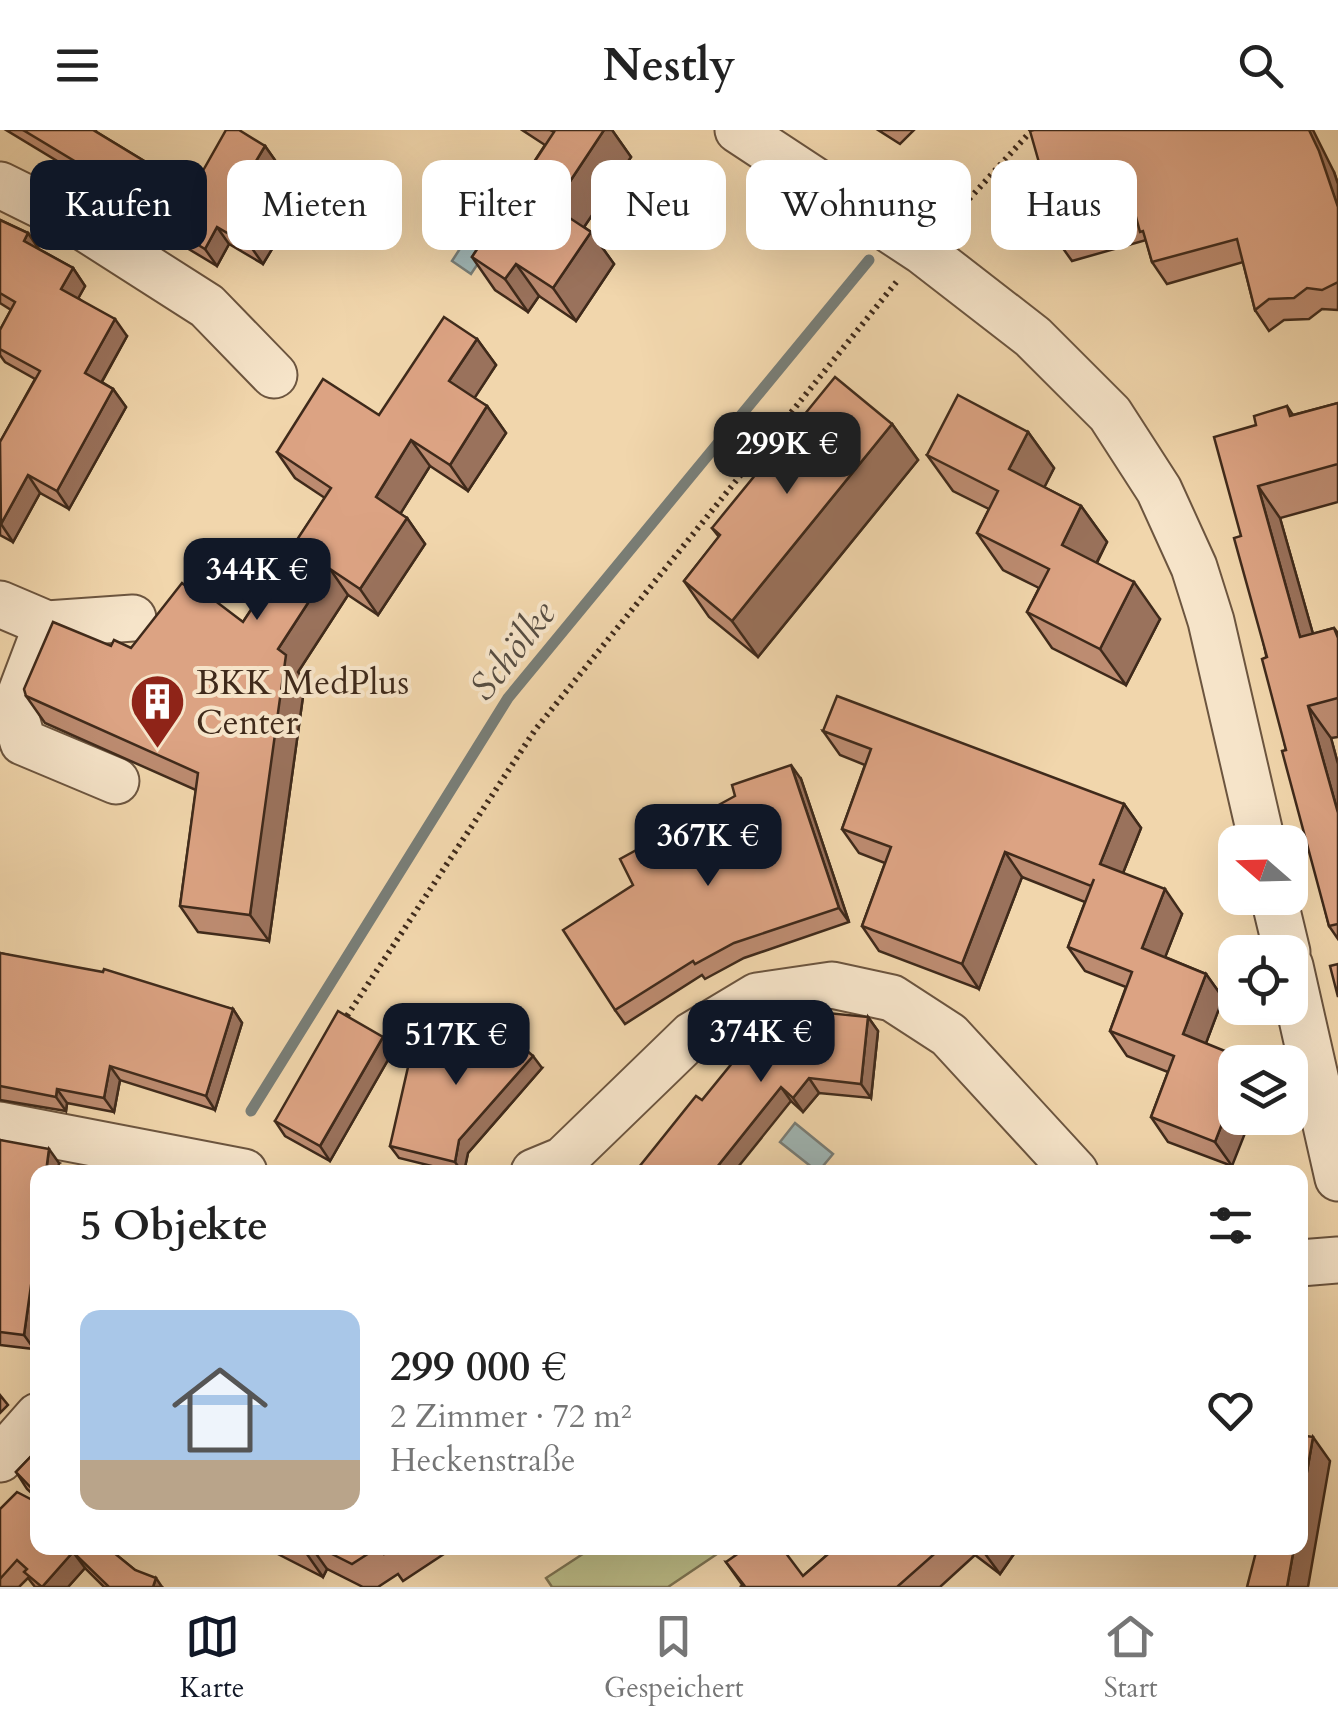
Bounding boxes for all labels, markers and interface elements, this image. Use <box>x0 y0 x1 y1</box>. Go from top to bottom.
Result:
text: Nestly <box>603 35 735 96</box>
icon: menu <box>50 38 105 93</box>
icon: search <box>1233 38 1288 93</box>
chip: Kaufen <box>30 160 207 250</box>
chip: Mieten <box>227 160 402 250</box>
chip: Filter <box>422 160 571 250</box>
chip: Neu <box>591 160 726 250</box>
chip: Wohnung <box>746 160 971 250</box>
chip: Haus <box>991 160 1137 250</box>
pin: 299K € <box>706 412 868 497</box>
text: 299K € <box>736 422 838 466</box>
pin: 344K € <box>176 538 338 623</box>
text: 344K € <box>206 548 308 592</box>
water label: Schölke <box>457 590 568 711</box>
place label: BKK MedPlus Center <box>196 659 409 747</box>
building icon: BKK MedPlus Center <box>127 672 187 751</box>
pin: 367K € <box>627 804 789 889</box>
text: 367K € <box>657 814 759 858</box>
north arrow <box>1218 825 1308 915</box>
map controls <box>1218 825 1308 1135</box>
button: locate <box>1218 935 1308 1025</box>
pin: 374K € <box>680 1000 842 1085</box>
pin: 517K € <box>375 1003 537 1088</box>
text: 374K € <box>710 1010 812 1054</box>
text: 517K € <box>405 1013 507 1057</box>
button: layers <box>1218 1045 1308 1135</box>
text: 5 Objekte <box>80 1197 268 1254</box>
icon: filters <box>1203 1198 1258 1253</box>
text: 299 000 € <box>390 1338 567 1395</box>
icon: home <box>160 1350 280 1470</box>
icon: heart <box>1203 1383 1258 1438</box>
text: 2 Zimmer · 72 m² <box>390 1395 632 1439</box>
text: Heckenstraße <box>390 1439 576 1483</box>
tab: Karte <box>180 1609 244 1707</box>
tab: Gespeichert <box>604 1609 744 1707</box>
tab: Start <box>1103 1609 1158 1707</box>

